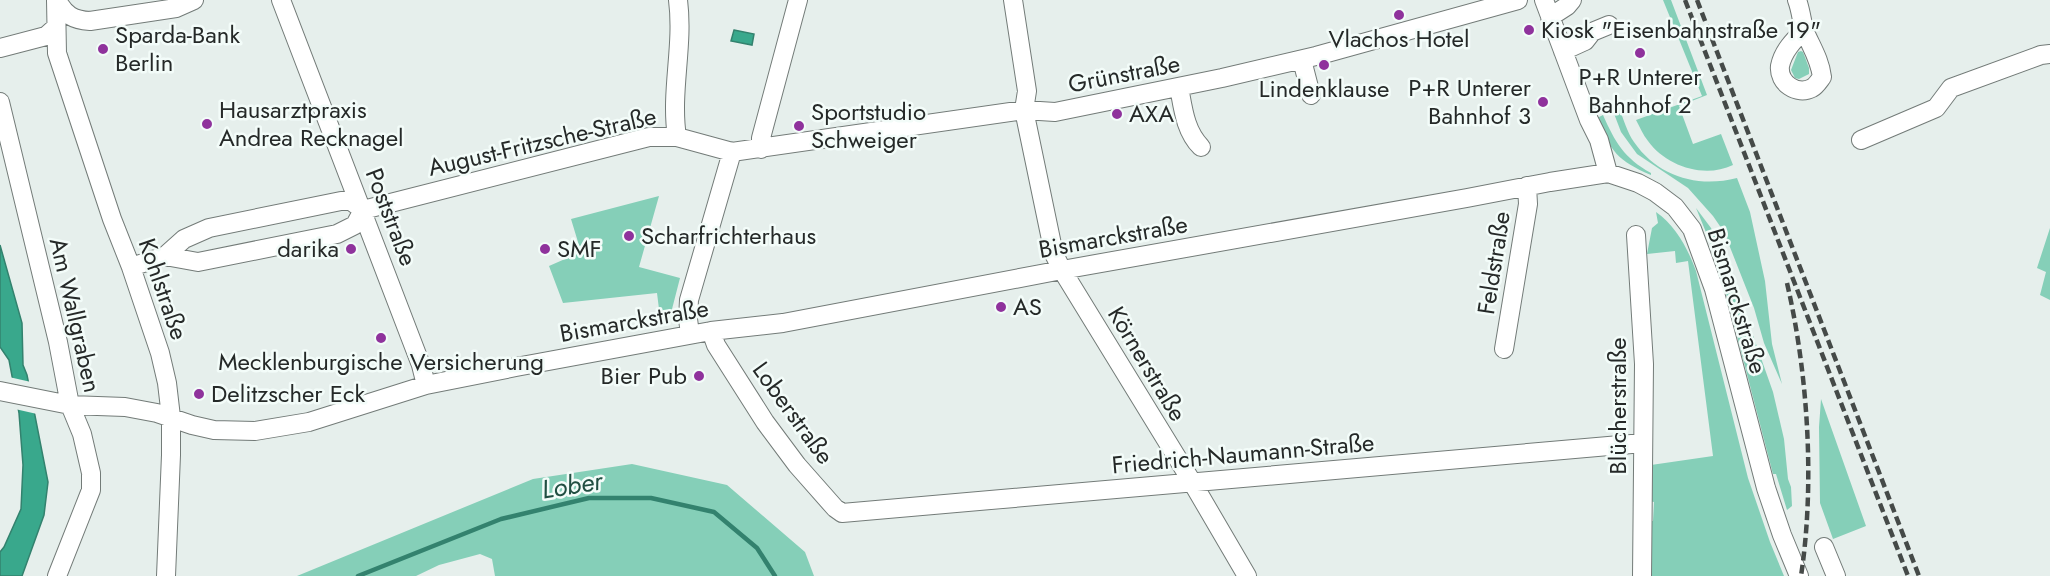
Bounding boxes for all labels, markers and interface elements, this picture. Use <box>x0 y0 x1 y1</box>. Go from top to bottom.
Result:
marker: Vlachos Hotel <box>1392 8 1406 22</box>
place label: Kiosk "Eisenbahnstraße 19" <box>1541 12 1821 47</box>
place label: Sparda-Bank Berlin <box>115 17 240 80</box>
place label: Vlachos Hotel <box>1329 21 1469 56</box>
marker: Kiosk "Eisenbahnstraße 19" <box>1522 23 1536 37</box>
marker: Sparda-Bank Berlin <box>96 42 110 56</box>
street label: Grünstraße <box>1065 46 1183 101</box>
marker: P+R Unterer Bahnhof 2 <box>1633 46 1647 60</box>
marker: Lindenklause <box>1317 58 1331 72</box>
place label: P+R Unterer Bahnhof 2 <box>1579 59 1702 122</box>
place label: P+R Unterer Bahnhof 3 <box>1408 70 1532 133</box>
place label: Lindenklause <box>1259 71 1389 106</box>
place label: Hausarztpraxis Andrea Recknagel <box>219 92 404 155</box>
place label: Sportstudio Schweiger <box>811 94 926 157</box>
marker: P+R Unterer Bahnhof 3 <box>1536 95 1550 109</box>
place label: AXA <box>1129 96 1174 131</box>
street label: August-Fritzsche-Straße <box>424 98 659 185</box>
marker: AXA <box>1110 107 1124 121</box>
marker: Hausarztpraxis Andrea Recknagel <box>200 117 214 131</box>
marker: Sportstudio Schweiger <box>792 119 806 133</box>
street label: Poststraße <box>357 163 426 271</box>
street label: Bismarckstraße <box>1036 206 1190 267</box>
street label: Feldstraße <box>1468 209 1519 317</box>
place label: Scharfrichterhaus <box>641 218 816 253</box>
street label: Bismarckstraße <box>1699 224 1776 378</box>
marker: Scharfrichterhaus <box>622 229 636 243</box>
place label: darika <box>277 231 339 266</box>
place label: SMF <box>557 231 602 266</box>
street label: Kohlstraße <box>130 233 197 344</box>
street label: Am Wallgraben <box>41 234 110 396</box>
marker: darika <box>344 242 358 256</box>
marker: SMF <box>538 242 552 256</box>
place label: AS <box>1013 289 1042 324</box>
street label: Bismarckstraße <box>557 290 711 351</box>
marker: AS <box>994 300 1008 314</box>
street label: Körnerstraße <box>1099 300 1196 428</box>
marker: Mecklenburgische Versicherung <box>374 331 388 345</box>
street label: Blücherstraße <box>1600 337 1635 475</box>
place label: Mecklenburgische Versicherung <box>218 344 544 379</box>
street label: Loberstraße <box>744 354 843 471</box>
place label: Bier Pub <box>601 358 687 393</box>
marker: Bier Pub <box>692 369 706 383</box>
place label: Delitzscher Eck <box>211 376 365 411</box>
marker: Delitzscher Eck <box>192 387 206 401</box>
street label: Friedrich-Naumann-Straße <box>1110 425 1376 482</box>
water label: Lober <box>539 461 607 509</box>

